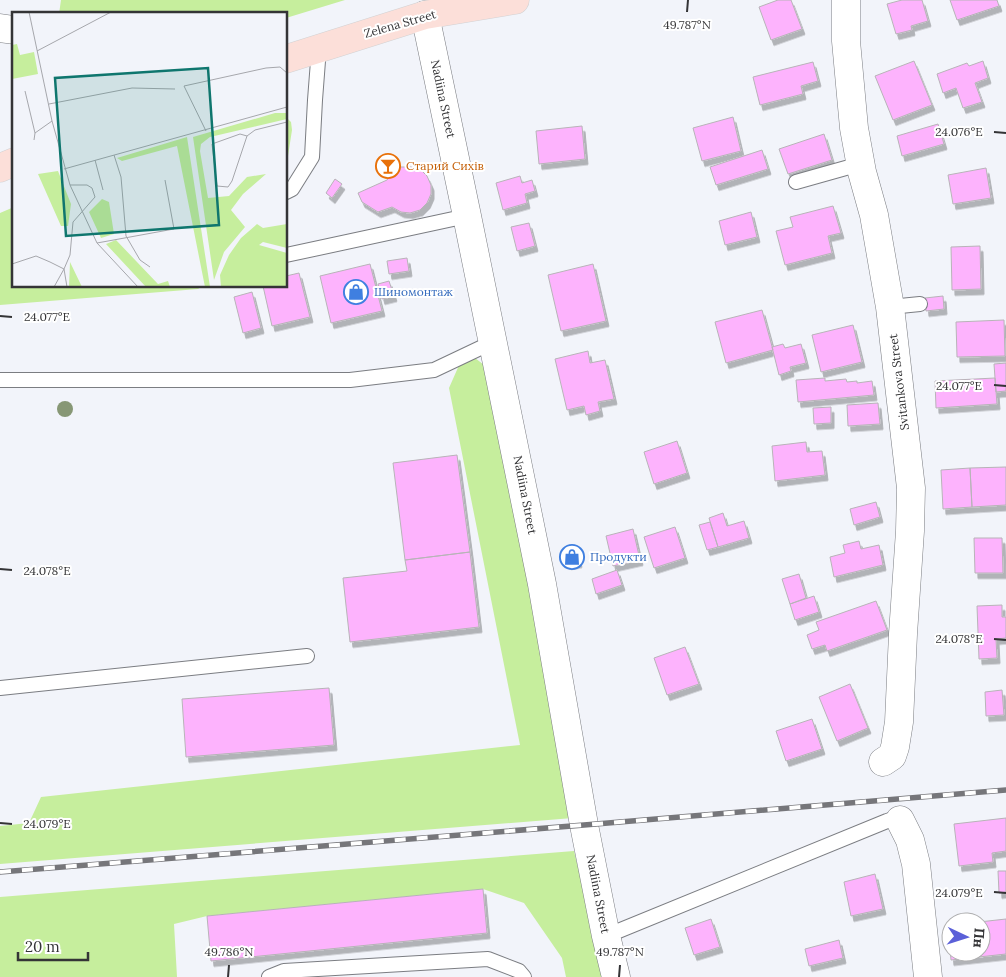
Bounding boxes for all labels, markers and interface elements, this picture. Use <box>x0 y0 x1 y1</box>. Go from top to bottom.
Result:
street label: Zelena Street <box>362 6 438 41</box>
inset map <box>12 12 288 288</box>
text: 49.787°N <box>663 17 711 32</box>
street label: Nadiina Street <box>428 58 459 140</box>
text: 24.076°E <box>935 124 983 139</box>
bar icon: Старий Сихів <box>375 153 401 179</box>
place label: Старий Сихів <box>406 158 484 173</box>
shop icon: Шиномонтаж <box>343 279 369 305</box>
place label: Шиномонтаж <box>374 284 453 299</box>
text: 24.077°E <box>24 309 70 324</box>
street label: Svitankova Street <box>885 333 912 431</box>
text: 24.077°E <box>936 378 982 393</box>
street label: Nadiina Street <box>511 454 541 536</box>
shop icon: Продукти <box>559 544 585 570</box>
place label: Продукти <box>590 549 647 564</box>
text: 24.078°E <box>23 563 71 578</box>
text: 24.078°E <box>935 631 983 646</box>
text: 24.079°E <box>23 816 71 831</box>
street label: Nadiina Street <box>584 853 614 935</box>
text: 24.079°E <box>935 885 983 900</box>
north arrow <box>941 912 991 962</box>
text: Пн <box>969 927 989 949</box>
scale bar <box>18 930 88 962</box>
text: 20 m <box>25 937 60 956</box>
text: 49.786°N <box>204 944 254 959</box>
text: 49.787°N <box>596 944 644 959</box>

